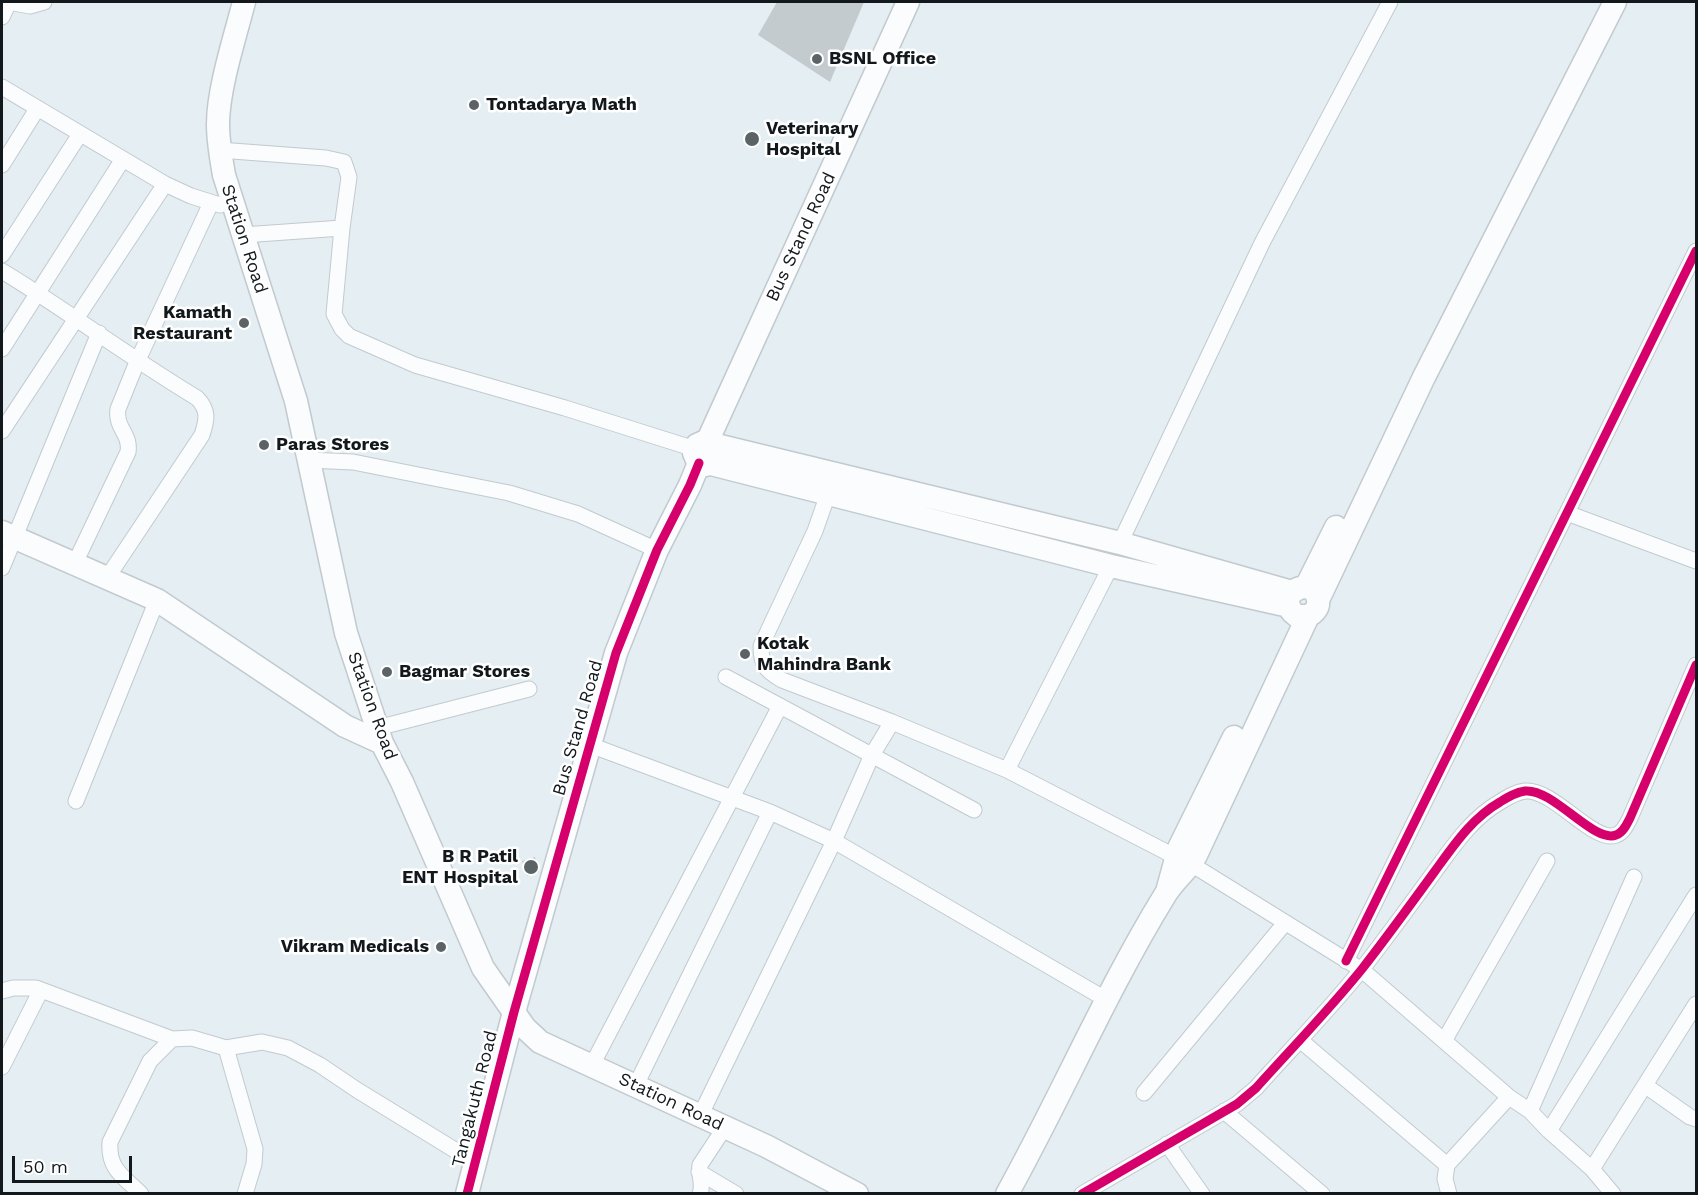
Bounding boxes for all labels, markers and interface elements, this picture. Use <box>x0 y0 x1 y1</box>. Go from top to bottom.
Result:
place label: BSNL Office <box>829 48 936 70</box>
marker: BSNL Office <box>810 52 824 66</box>
place label: Tontadarya Math <box>486 94 637 116</box>
marker: Tontadarya Math <box>467 98 481 112</box>
place label: Veterinary Hospital <box>766 118 858 160</box>
marker: Veterinary Hospital <box>743 130 761 148</box>
street label: Bus Stand Road <box>762 169 840 305</box>
street label: Station Road <box>216 182 272 296</box>
place label: Kamath Restaurant <box>133 302 232 344</box>
marker: Kamath Restaurant <box>237 316 251 330</box>
place label: Paras Stores <box>276 434 389 456</box>
marker: Paras Stores <box>257 438 271 452</box>
place label: Kotak Mahindra Bank <box>757 633 891 676</box>
marker: Kotak Mahindra Bank <box>738 647 752 661</box>
street label: Station Road <box>342 649 402 763</box>
street label: Bus Stand Road <box>548 658 608 798</box>
place label: Bagmar Stores <box>399 661 530 683</box>
marker: Bagmar Stores <box>380 665 394 679</box>
place label: B R Patil ENT Hospital <box>402 846 518 888</box>
marker: B R Patil ENT Hospital <box>522 858 540 876</box>
place label: Vikram Medicals <box>281 936 429 958</box>
marker: Vikram Medicals <box>434 940 448 954</box>
street label: Tangakuth Road <box>448 1028 502 1170</box>
street label: Station Road <box>615 1068 727 1136</box>
scale bar <box>15 1144 135 1182</box>
text: 50 m <box>23 1156 68 1177</box>

